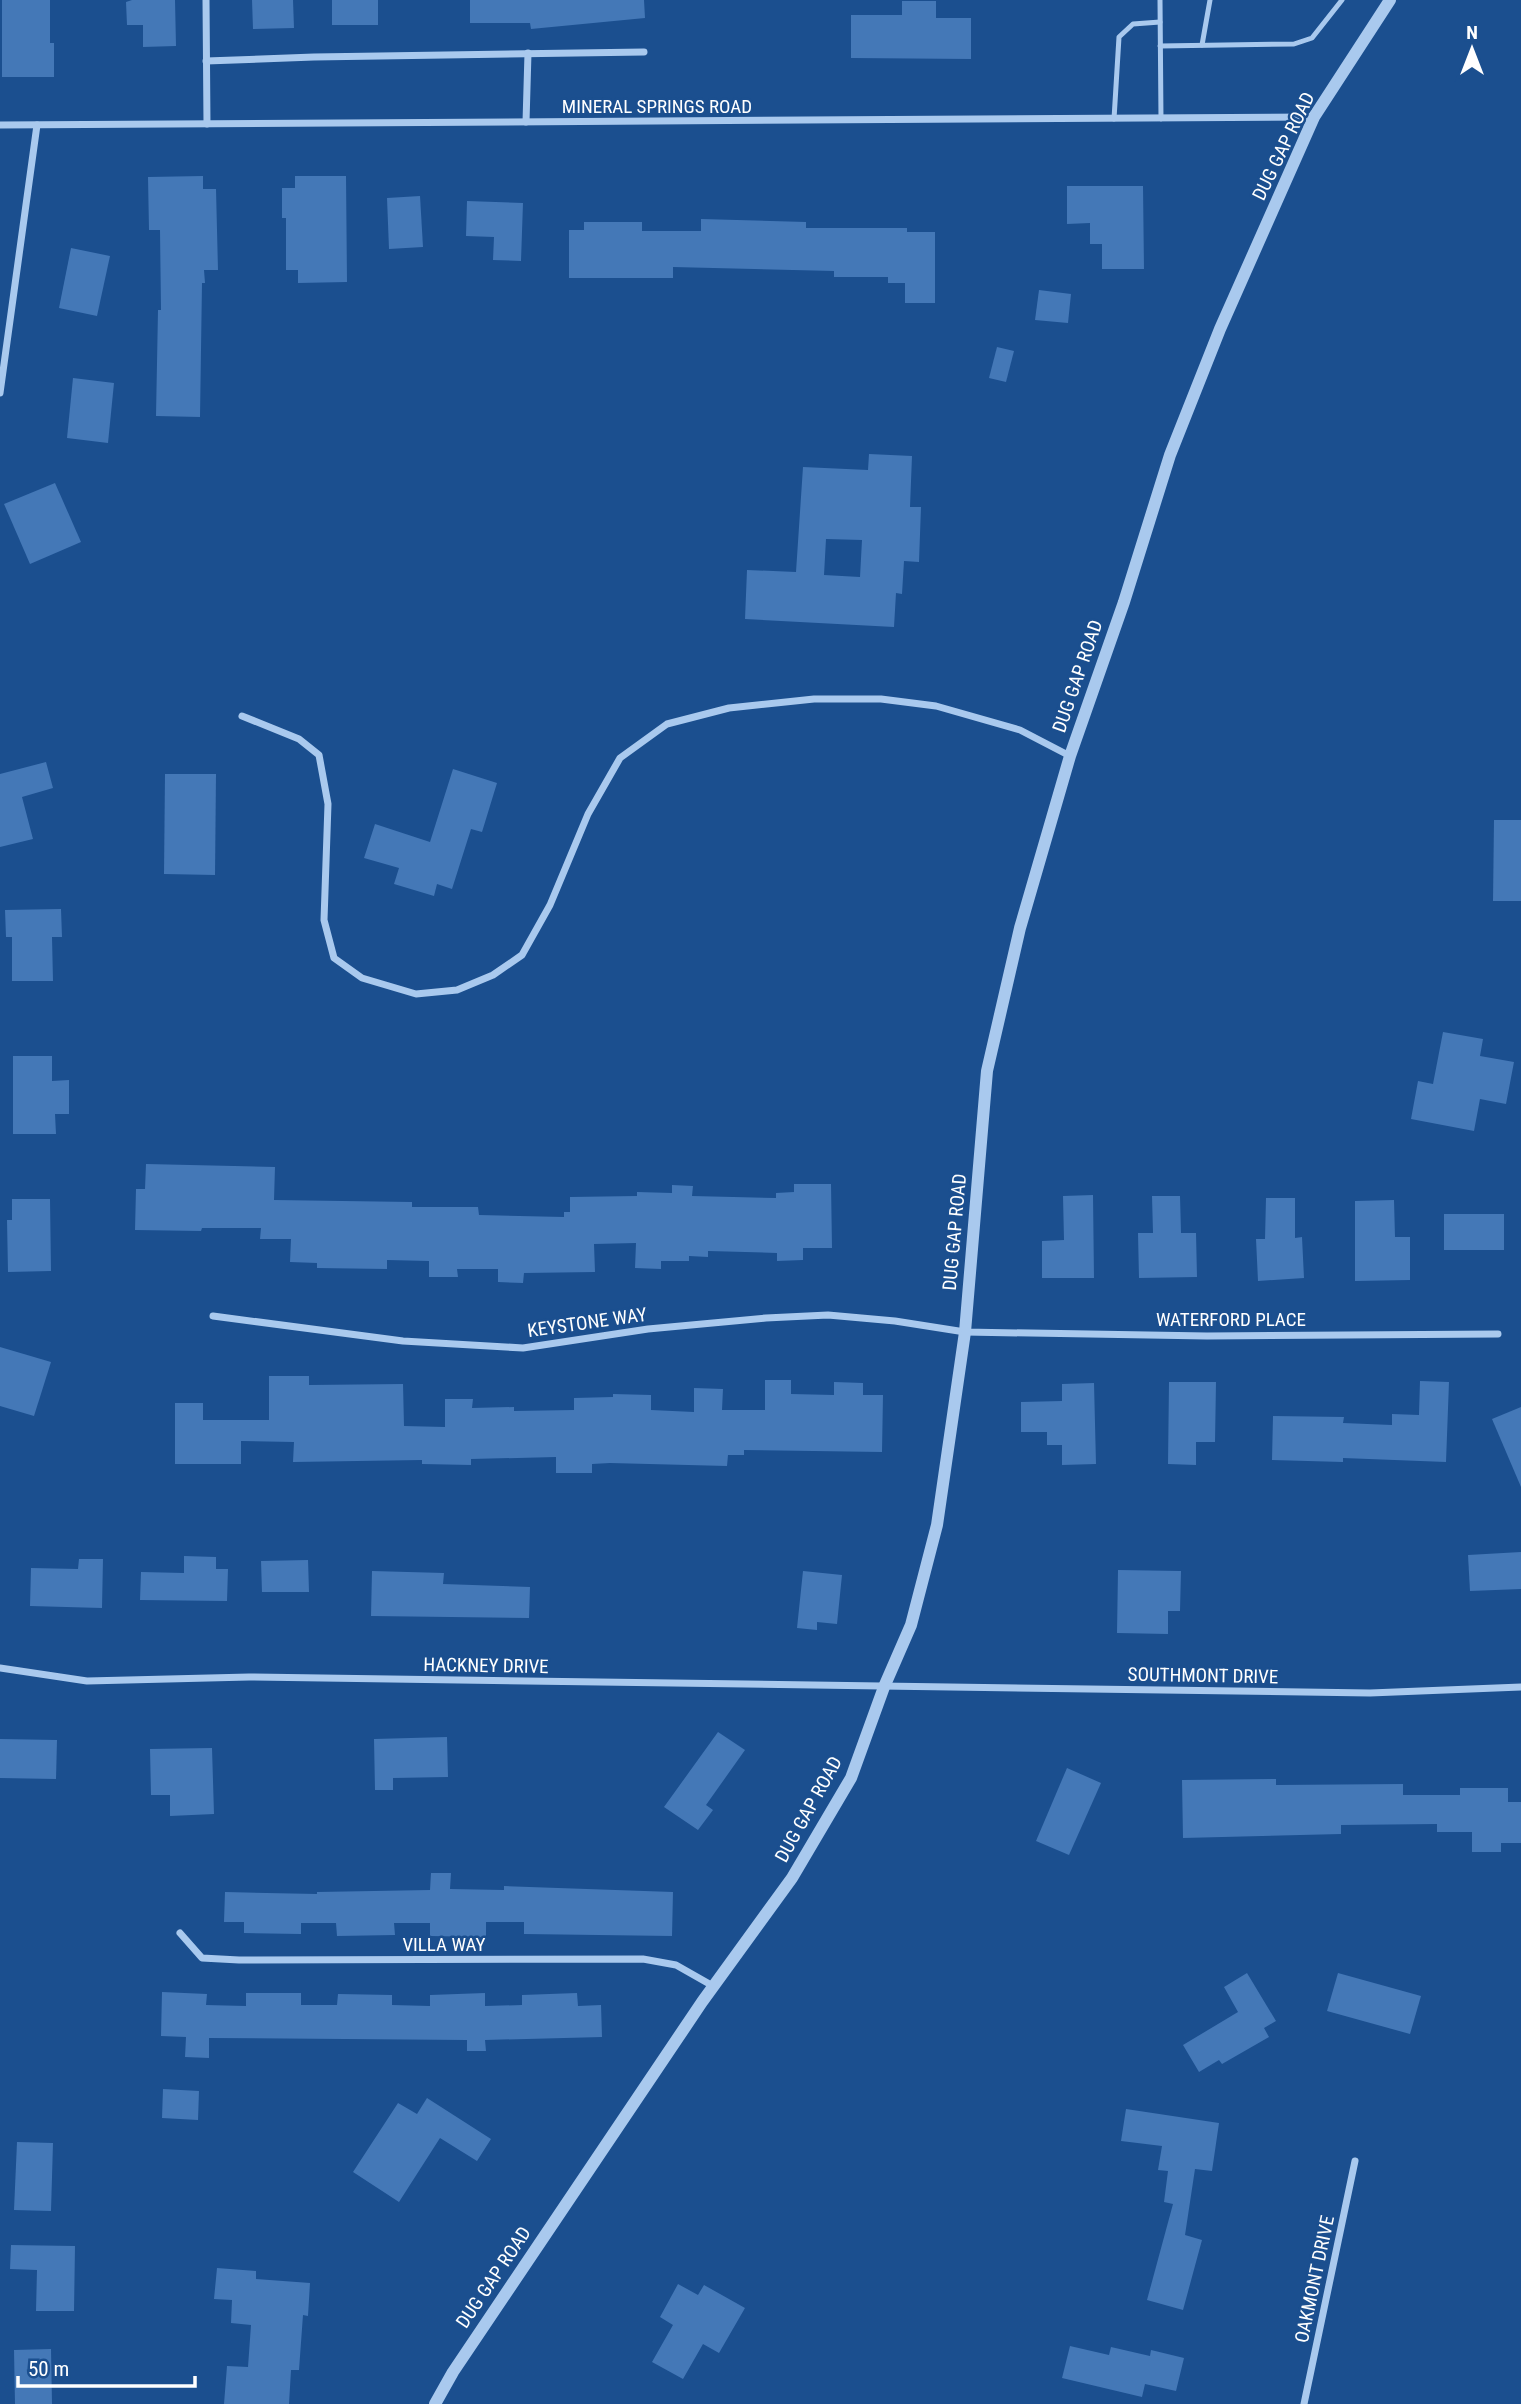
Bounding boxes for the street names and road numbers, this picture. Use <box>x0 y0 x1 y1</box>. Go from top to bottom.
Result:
street label: DUG GAP ROAD <box>1247 88 1319 204</box>
street label: MINERAL SPRINGS ROAD <box>562 95 752 118</box>
street label: DUG GAP ROAD <box>1048 617 1107 735</box>
street label: DUG GAP ROAD <box>938 1173 971 1291</box>
street label: KEYSTONE WAY <box>526 1303 648 1342</box>
street label: WATERFORD PLACE <box>1156 1308 1306 1331</box>
street label: HACKNEY DRIVE <box>423 1653 549 1678</box>
street label: SOUTHMONT DRIVE <box>1128 1663 1278 1688</box>
street label: DUG GAP ROAD <box>770 1752 847 1866</box>
street label: VILLA WAY <box>402 1933 486 1956</box>
street label: OAKMONT DRIVE <box>1290 2213 1339 2345</box>
street label: DUG GAP ROAD <box>451 2222 536 2332</box>

